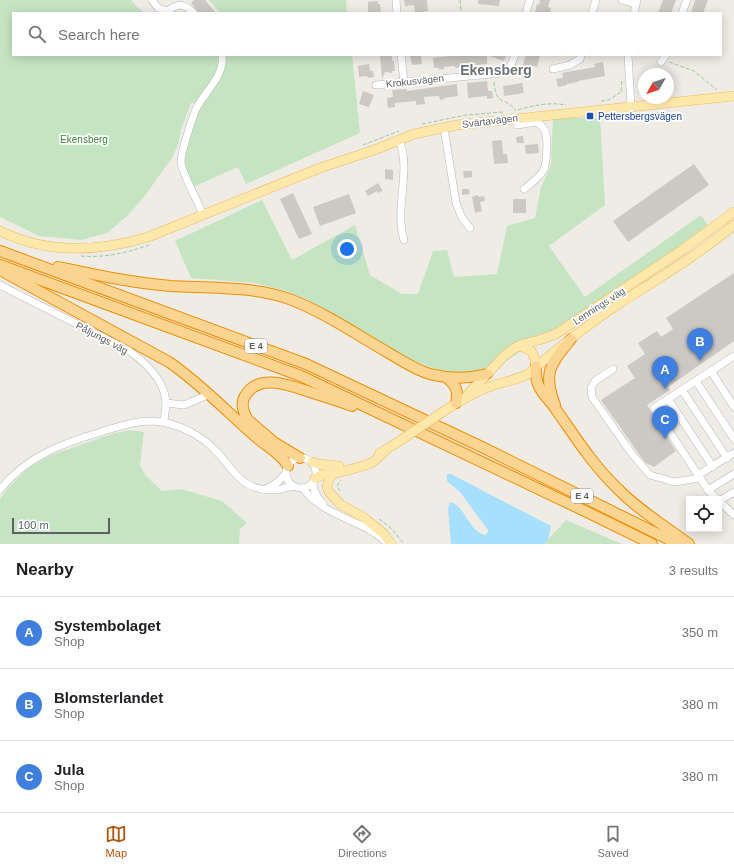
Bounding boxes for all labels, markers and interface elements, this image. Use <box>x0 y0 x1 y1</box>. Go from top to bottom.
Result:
search box <box>12 12 722 56</box>
icon: search <box>26 23 48 45</box>
text: Search here <box>58 26 140 43</box>
district label: Ekensberg <box>460 62 532 78</box>
north arrow <box>638 68 674 104</box>
street label: Krokusvägen <box>385 72 445 90</box>
marker: Pettersbergsvägen <box>585 111 595 121</box>
place label: Pettersbergsvägen <box>598 111 682 122</box>
street label: Svärtavägen <box>461 112 519 130</box>
park label: Ekensberg <box>60 134 108 145</box>
your location <box>337 239 357 259</box>
street label: Lennings väg <box>571 285 627 327</box>
street label: Påljungs väg <box>74 320 130 356</box>
pin: B <box>687 328 713 361</box>
road number: E 4 <box>245 339 267 353</box>
pin: A <box>652 356 678 389</box>
pin: C <box>652 406 678 439</box>
road number: E 4 <box>571 489 593 503</box>
map controls <box>686 496 722 532</box>
button: locate <box>686 496 722 532</box>
scale bar <box>12 516 110 535</box>
text: 100 m <box>18 519 49 531</box>
text: Nearby <box>16 560 74 579</box>
text: 3 results <box>669 563 718 578</box>
text: Systembolaget <box>54 617 161 634</box>
text: A <box>24 625 34 640</box>
text: 350 m <box>682 625 718 640</box>
text: Shop <box>54 634 84 649</box>
text: Blomsterlandet <box>54 689 163 706</box>
text: B <box>24 697 34 712</box>
text: 380 m <box>682 697 718 712</box>
text: Shop <box>54 706 84 721</box>
text: Jula <box>54 761 84 778</box>
text: C <box>24 769 34 784</box>
text: 380 m <box>682 769 718 784</box>
text: Shop <box>54 778 84 793</box>
tab: Map <box>105 823 127 859</box>
tab: Directions <box>338 823 387 859</box>
tab: Saved <box>597 823 629 859</box>

